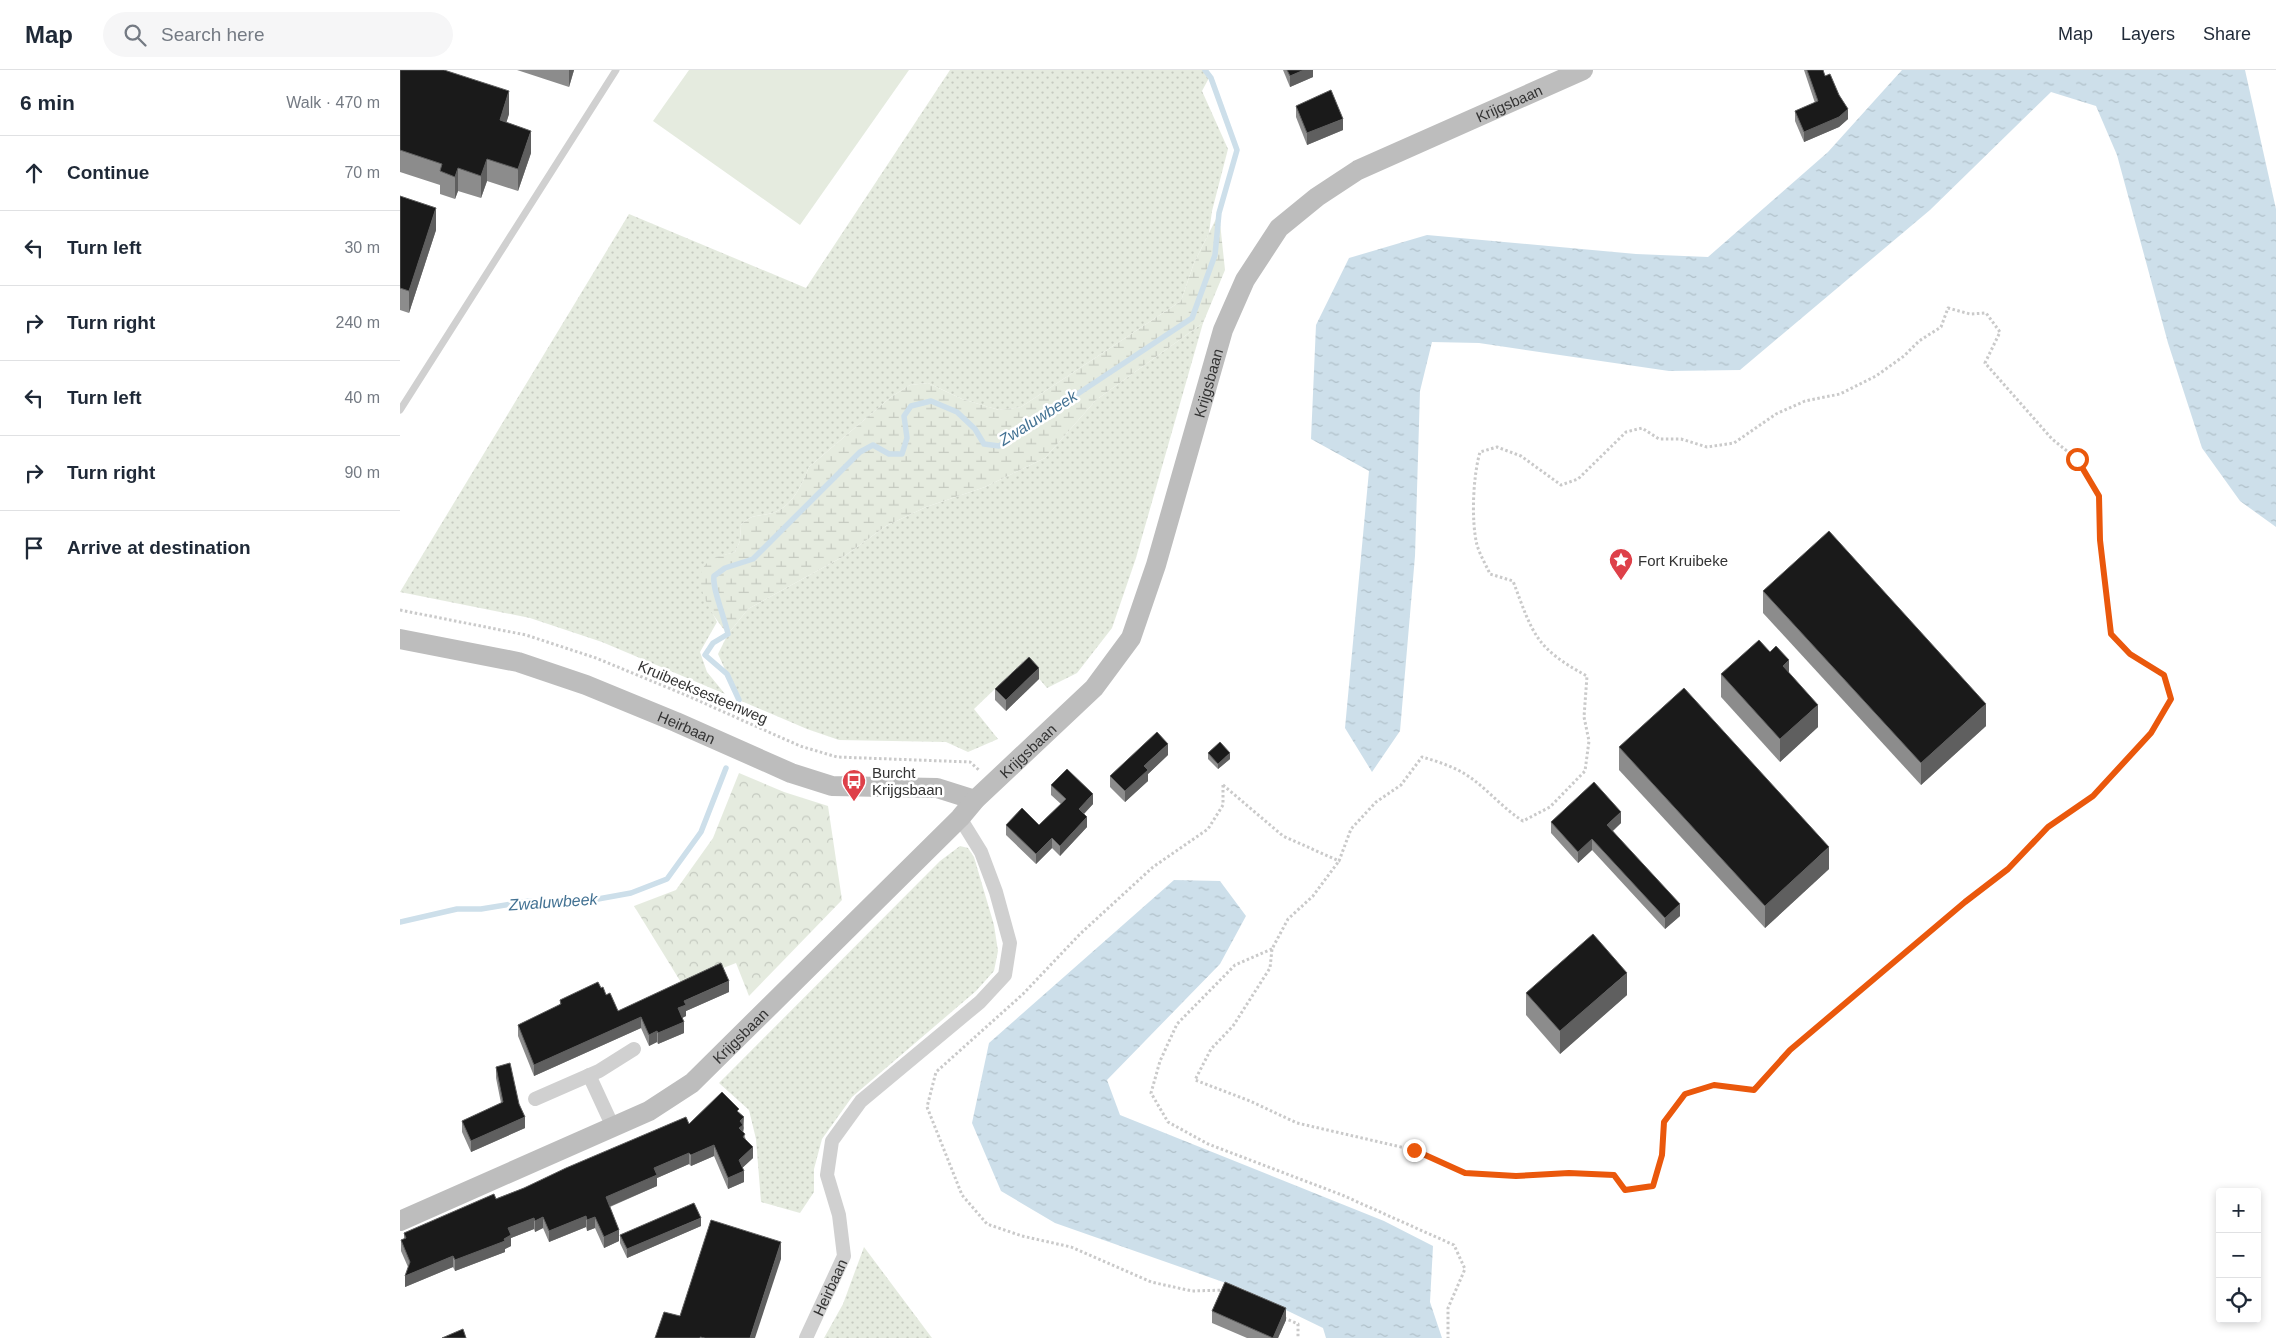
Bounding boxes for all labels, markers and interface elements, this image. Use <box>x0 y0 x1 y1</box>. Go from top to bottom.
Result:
search box <box>103 12 453 57</box>
text: Map <box>25 21 73 48</box>
icon: search <box>121 21 149 49</box>
text: Search here <box>161 24 265 45</box>
text: Map <box>2058 24 2093 44</box>
text: Layers <box>2121 24 2175 44</box>
text: Share <box>2203 24 2251 44</box>
street label: Krijgsbaan <box>1473 81 1545 125</box>
text: 6 min <box>20 91 75 114</box>
text: Walk · 470 m <box>286 94 380 111</box>
icon: ahead <box>20 159 48 187</box>
text: Continue <box>67 162 149 183</box>
text: 70 m <box>344 164 380 181</box>
icon: left <box>20 234 48 262</box>
text: Turn left <box>67 237 142 258</box>
text: 30 m <box>344 239 380 256</box>
icon: right <box>20 309 48 337</box>
text: Turn right <box>67 312 155 333</box>
text: 240 m <box>336 314 380 331</box>
street label: Krijgsbaan <box>1190 346 1226 419</box>
icon: left <box>20 384 48 412</box>
text: Turn left <box>67 387 142 408</box>
water label: Zwaluwbeek <box>995 387 1081 449</box>
text: 40 m <box>344 389 380 406</box>
route start <box>2066 448 2089 471</box>
icon: right <box>20 459 48 487</box>
text: Turn right <box>67 462 155 483</box>
text: 90 m <box>344 464 380 481</box>
icon: arrive <box>20 534 48 562</box>
text: Arrive at destination <box>67 537 251 558</box>
place icon: Fort Kruibeke <box>1608 547 1634 581</box>
place label: Fort Kruibeke <box>1638 552 1728 569</box>
street label: Kruibeeksesteenweg <box>636 657 770 727</box>
street label: Heirbaan <box>655 707 718 747</box>
street label: Krijgsbaan <box>996 720 1059 781</box>
place label: Burcht Krijgsbaan <box>872 764 943 798</box>
bus stop icon: Burcht Krijgsbaan <box>841 768 867 802</box>
water label: Zwaluwbeek <box>507 890 599 914</box>
street label: Krijgsbaan <box>709 1005 771 1067</box>
route end <box>1403 1139 1426 1162</box>
map controls <box>2216 1188 2261 1323</box>
button: + <box>2216 1188 2261 1233</box>
button: − <box>2216 1233 2261 1278</box>
street label: Heirbaan <box>809 1256 850 1318</box>
button: locate <box>2216 1278 2261 1323</box>

